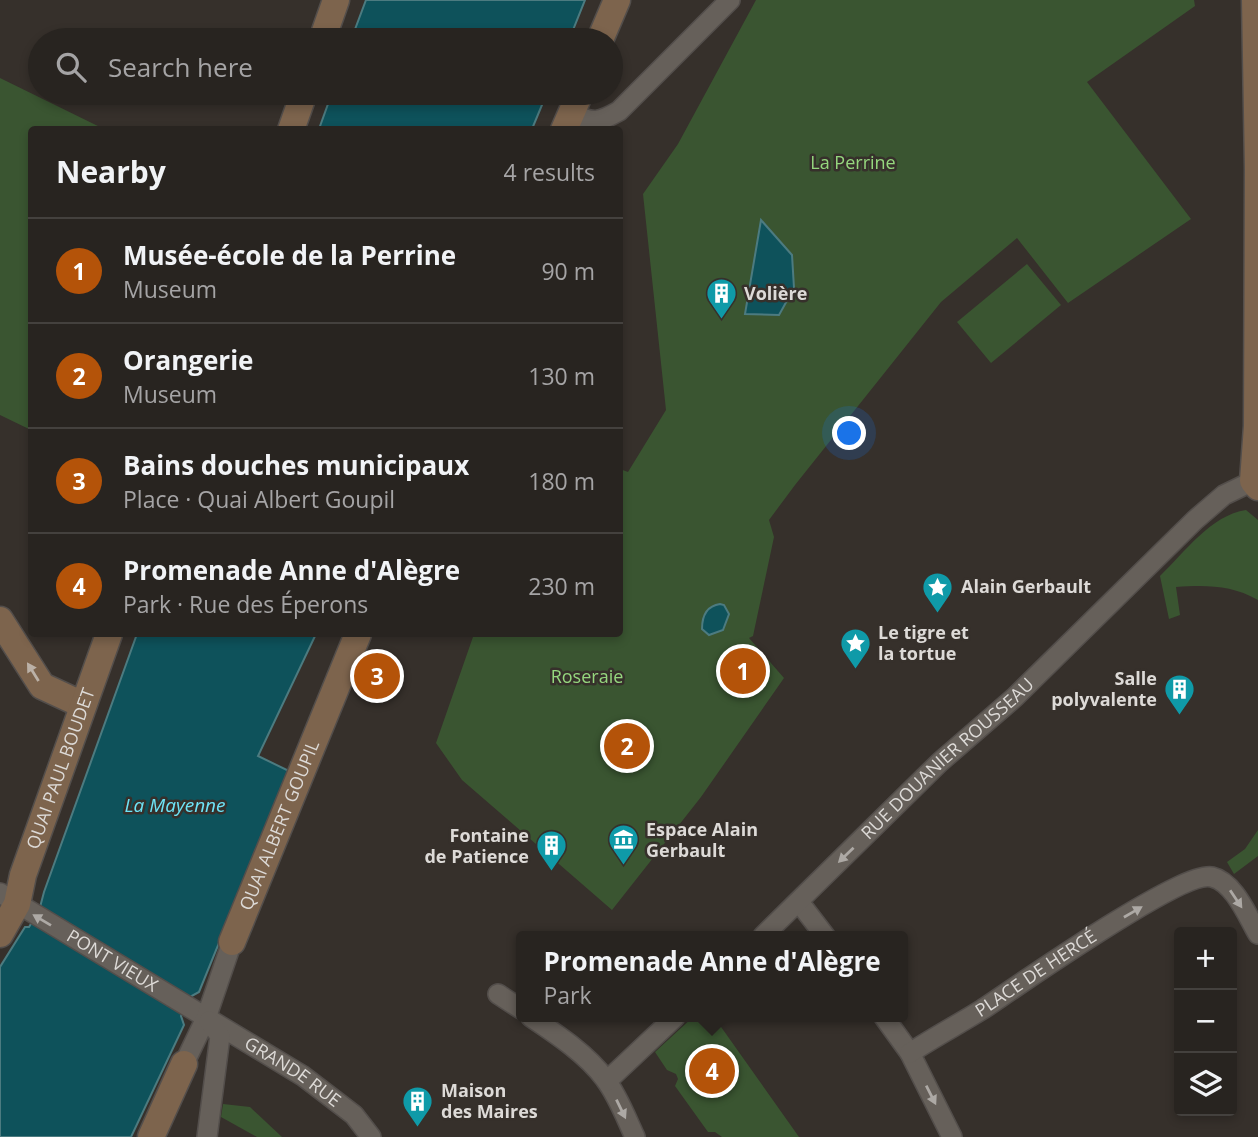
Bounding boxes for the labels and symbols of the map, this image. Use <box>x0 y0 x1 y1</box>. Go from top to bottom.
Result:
park label: La Perrine <box>810 150 896 174</box>
building icon: Volière <box>704 277 738 321</box>
place label: Volière <box>744 281 807 305</box>
your location <box>832 416 866 450</box>
place icon: Alain Gerbault <box>921 570 955 614</box>
place label: Alain Gerbault <box>961 574 1091 598</box>
place label: Le tigre et la tortue <box>878 620 969 665</box>
place icon: Le tigre et la tortue <box>838 626 872 670</box>
pin: 1 <box>720 645 766 697</box>
pin: 3 <box>354 650 400 702</box>
one-way arrow <box>27 663 40 682</box>
park label: Roseraie <box>551 664 623 688</box>
place label: Salle polyvalente <box>1051 666 1157 711</box>
street label: RUE DOUANIER ROUSSEAU <box>855 672 1039 844</box>
building icon: Salle polyvalente <box>1163 672 1197 716</box>
street label: QUAI PAUL BOUDET <box>20 684 100 852</box>
pin: 2 <box>604 720 650 772</box>
street label: QUAI ALBERT GOUPIL <box>233 736 324 914</box>
water label: La Mayenne <box>124 792 226 818</box>
place label: Espace Alain Gerbault <box>646 817 758 862</box>
place label: Fontaine de Patience <box>424 823 529 868</box>
museum icon: Espace Alain Gerbault <box>606 823 640 867</box>
building icon: Fontaine de Patience <box>535 829 569 873</box>
one-way arrow <box>837 847 854 864</box>
one-way arrow <box>1229 890 1243 908</box>
one-way arrow <box>1124 906 1143 918</box>
one-way arrow <box>33 914 52 927</box>
street label: PONT VIEUX <box>63 923 163 997</box>
street label: PLACE DE HERCÉ <box>970 924 1101 1022</box>
street label: GRANDE RUE <box>240 1030 346 1112</box>
pin: 4 <box>689 1045 735 1097</box>
place label: Maison des Maires <box>441 1078 538 1123</box>
building icon: Maison des Maires <box>401 1084 435 1128</box>
one-way arrow <box>926 1085 937 1105</box>
one-way arrow <box>615 1099 627 1119</box>

